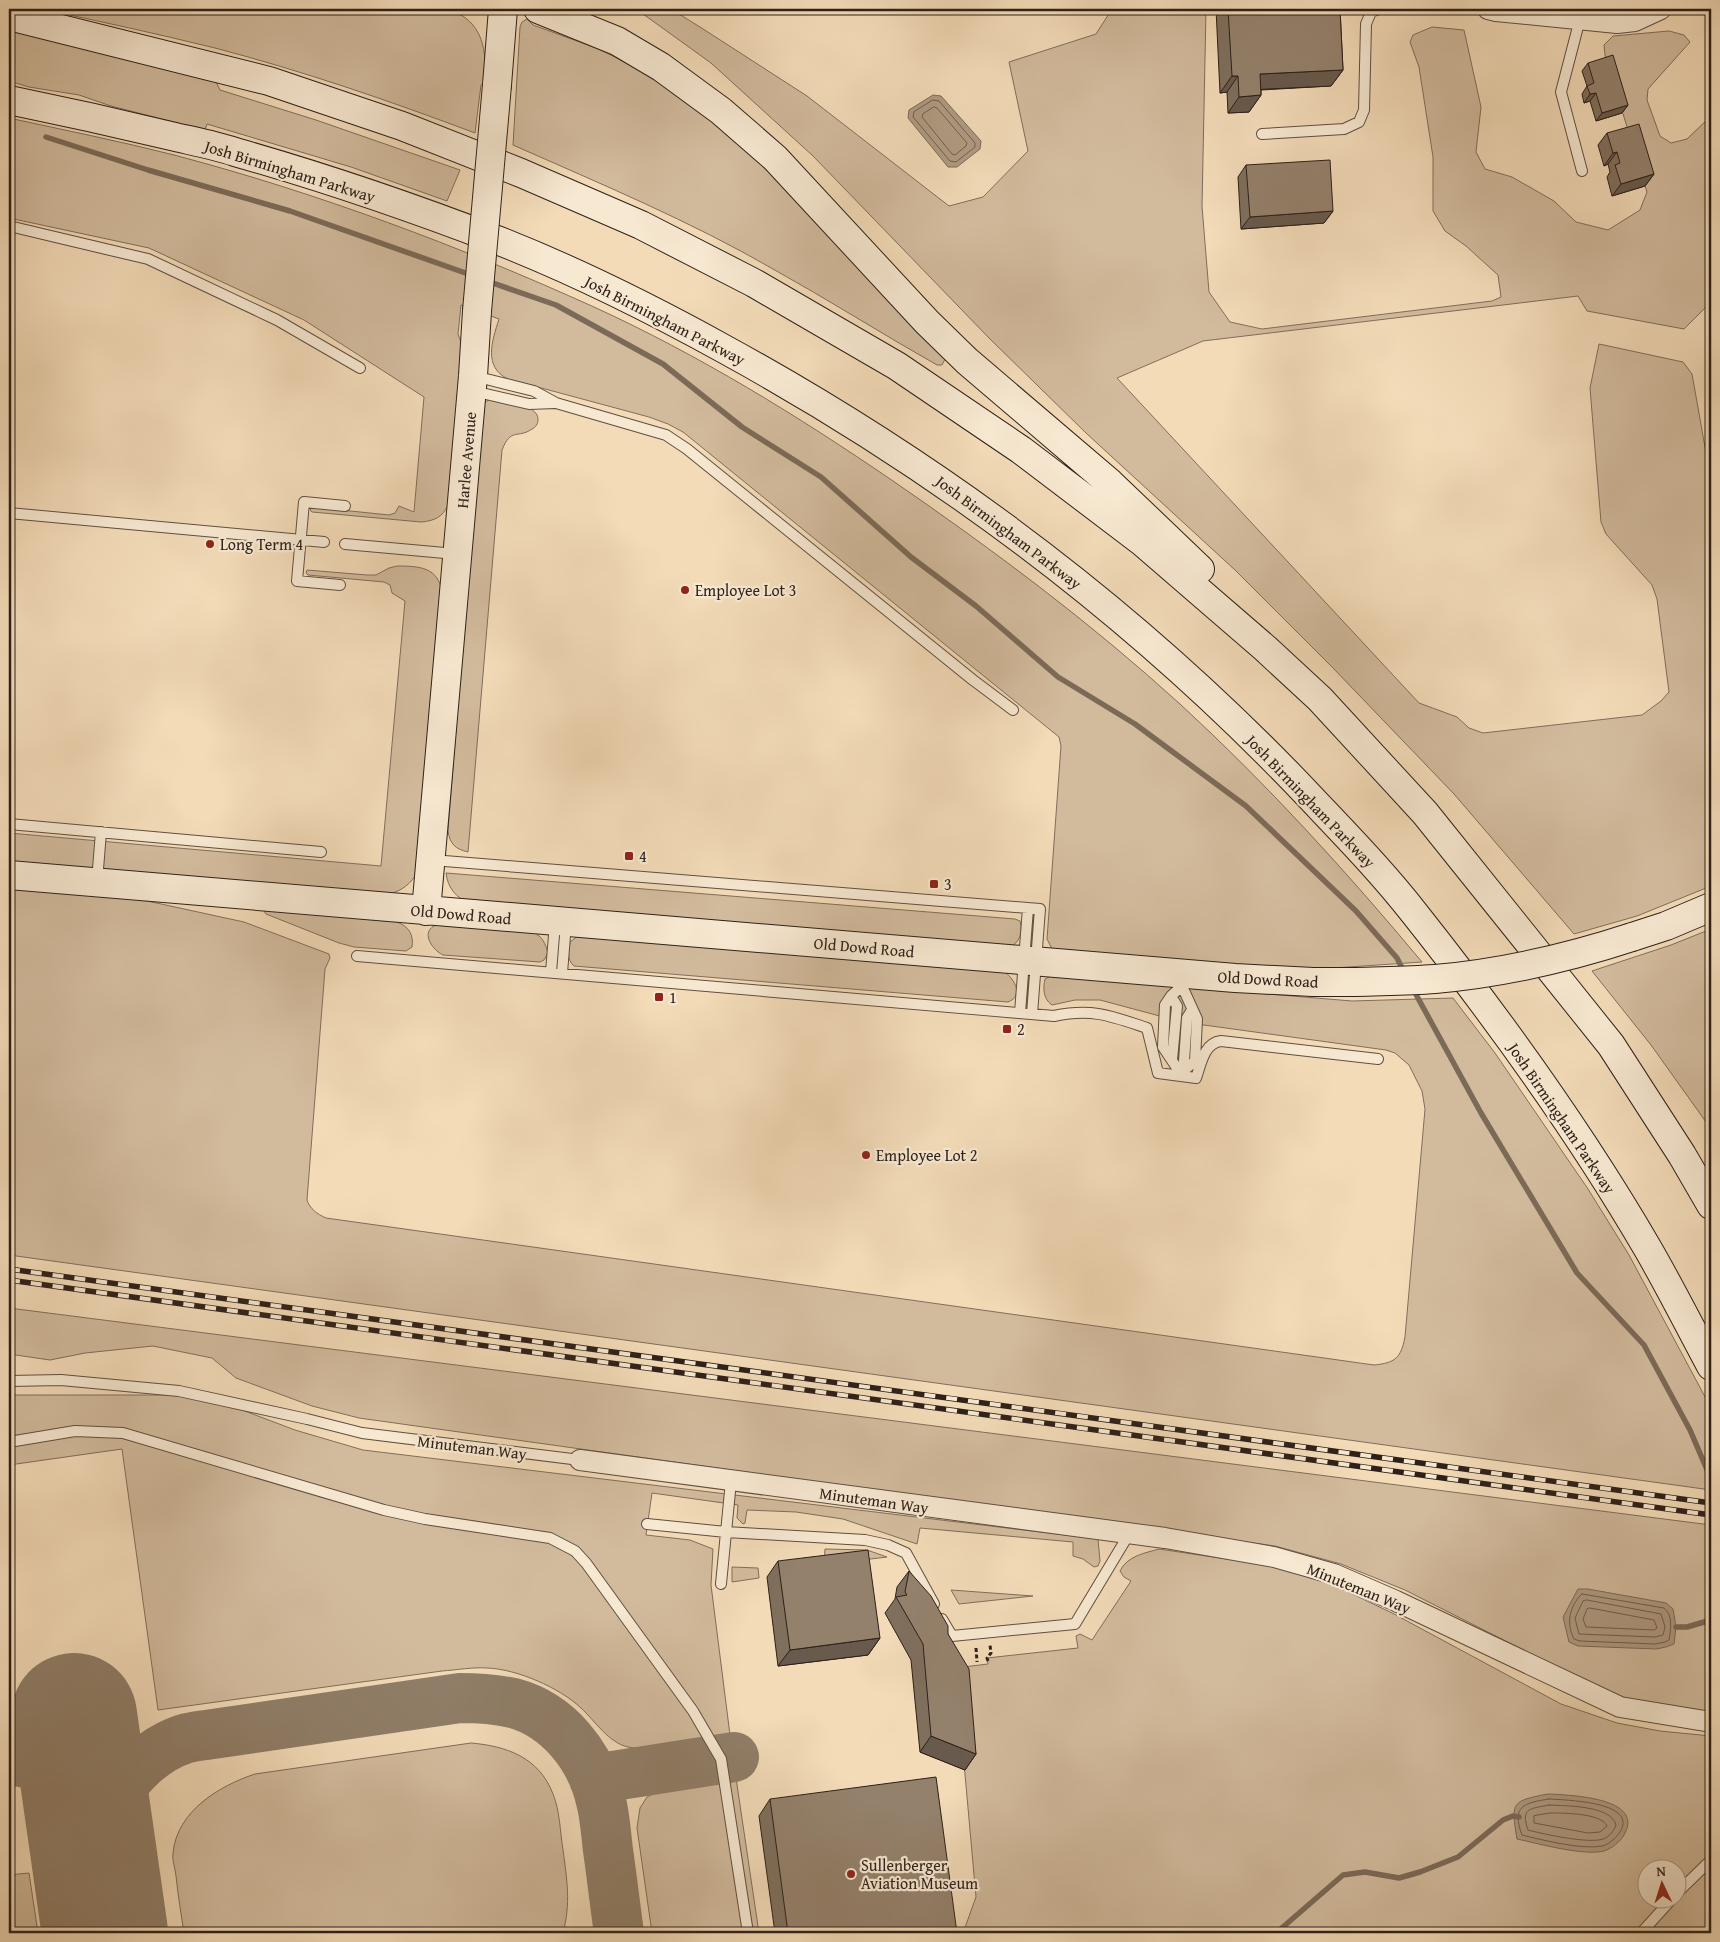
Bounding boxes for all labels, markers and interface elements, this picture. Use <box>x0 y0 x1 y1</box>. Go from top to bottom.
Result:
street label: Josh Birmingham Parkway <box>200 133 378 208</box>
street label: Josh Birmingham Parkway <box>579 268 750 371</box>
street label: Harlee Avenue <box>450 411 482 509</box>
street label: Josh Birmingham Parkway <box>929 468 1087 595</box>
place label: Long Term 4 <box>220 532 303 556</box>
marker: Long Term 4 <box>204 538 216 550</box>
place label: Employee Lot 3 <box>695 578 796 602</box>
marker: Employee Lot 3 <box>679 584 691 596</box>
street label: Josh Birmingham Parkway <box>1239 727 1381 873</box>
place label: 4 <box>639 844 647 868</box>
marker: 4 <box>623 850 635 862</box>
place label: 3 <box>944 872 952 896</box>
marker: 3 <box>928 878 940 890</box>
street label: Old Dowd Road <box>410 898 513 930</box>
street label: Old Dowd Road <box>813 931 916 963</box>
street label: Old Dowd Road <box>1217 964 1319 994</box>
place label: 1 <box>669 985 677 1009</box>
marker: 1 <box>653 991 665 1003</box>
place label: 2 <box>1017 1017 1025 1041</box>
marker: 2 <box>1001 1023 1013 1035</box>
street label: Josh Birmingham Parkway <box>1501 1036 1622 1198</box>
place label: Employee Lot 2 <box>876 1143 977 1167</box>
marker: Employee Lot 2 <box>860 1149 872 1161</box>
street label: Minuteman Way <box>416 1428 528 1466</box>
street label: Minuteman Way <box>818 1480 930 1520</box>
street label: Minuteman Way <box>1303 1556 1415 1620</box>
place label: Sullenberger Aviation Museum <box>861 1853 978 1895</box>
north arrow <box>1638 1860 1688 1910</box>
text: N <box>1656 1861 1667 1881</box>
marker: Sullenberger Aviation Museum <box>845 1868 857 1880</box>

